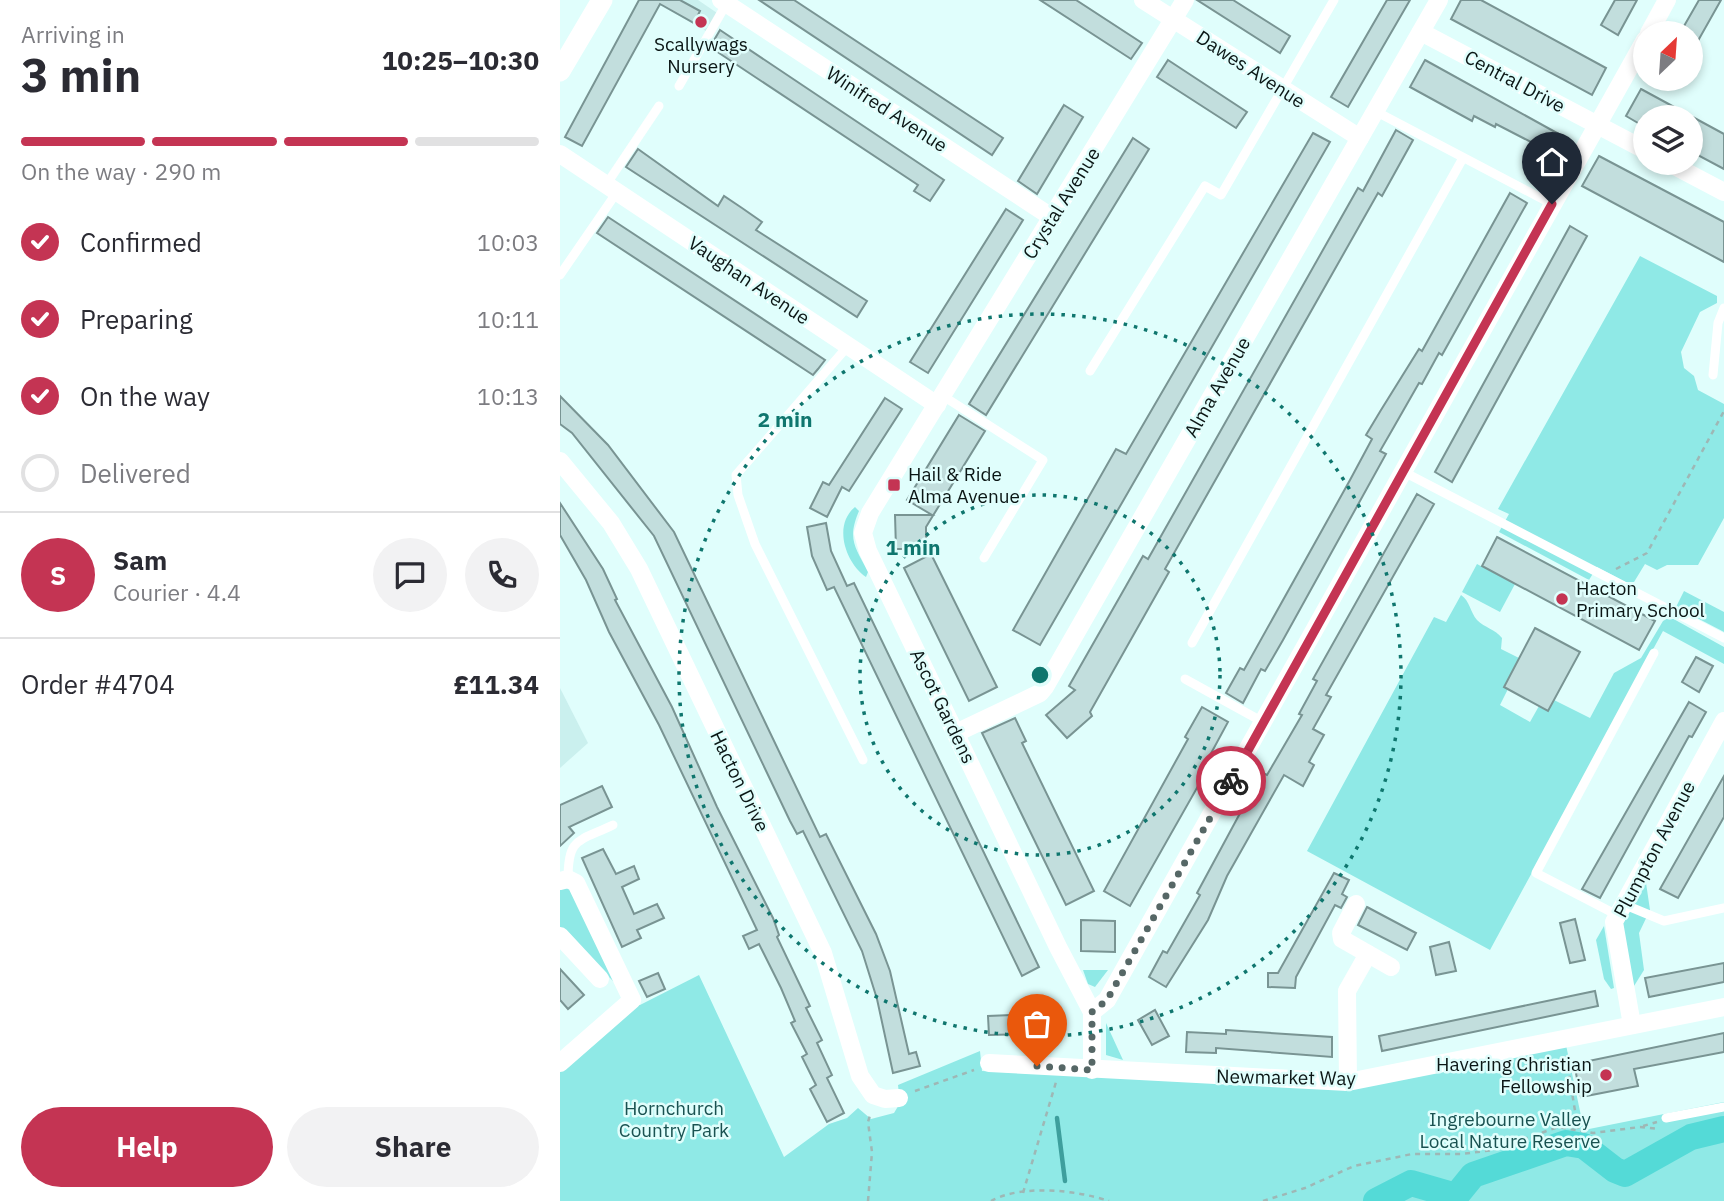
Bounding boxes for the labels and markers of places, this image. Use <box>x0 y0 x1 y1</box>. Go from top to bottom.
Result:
marker: Scallywags Nursery <box>693 14 709 30</box>
place label: Scallywags Nursery <box>654 32 748 78</box>
pin <box>1522 132 1582 204</box>
place label: Hail & Ride Alma Avenue <box>908 462 1020 508</box>
marker: Hail & Ride Alma Avenue <box>886 477 902 493</box>
place label: Hacton Primary School <box>1576 576 1705 622</box>
marker: Hacton Primary School <box>1554 591 1570 607</box>
centre of rings <box>1028 663 1052 687</box>
pin <box>1007 994 1067 1066</box>
place label: Havering Christian Fellowship <box>1436 1052 1592 1098</box>
marker: Havering Christian Fellowship <box>1598 1067 1614 1083</box>

